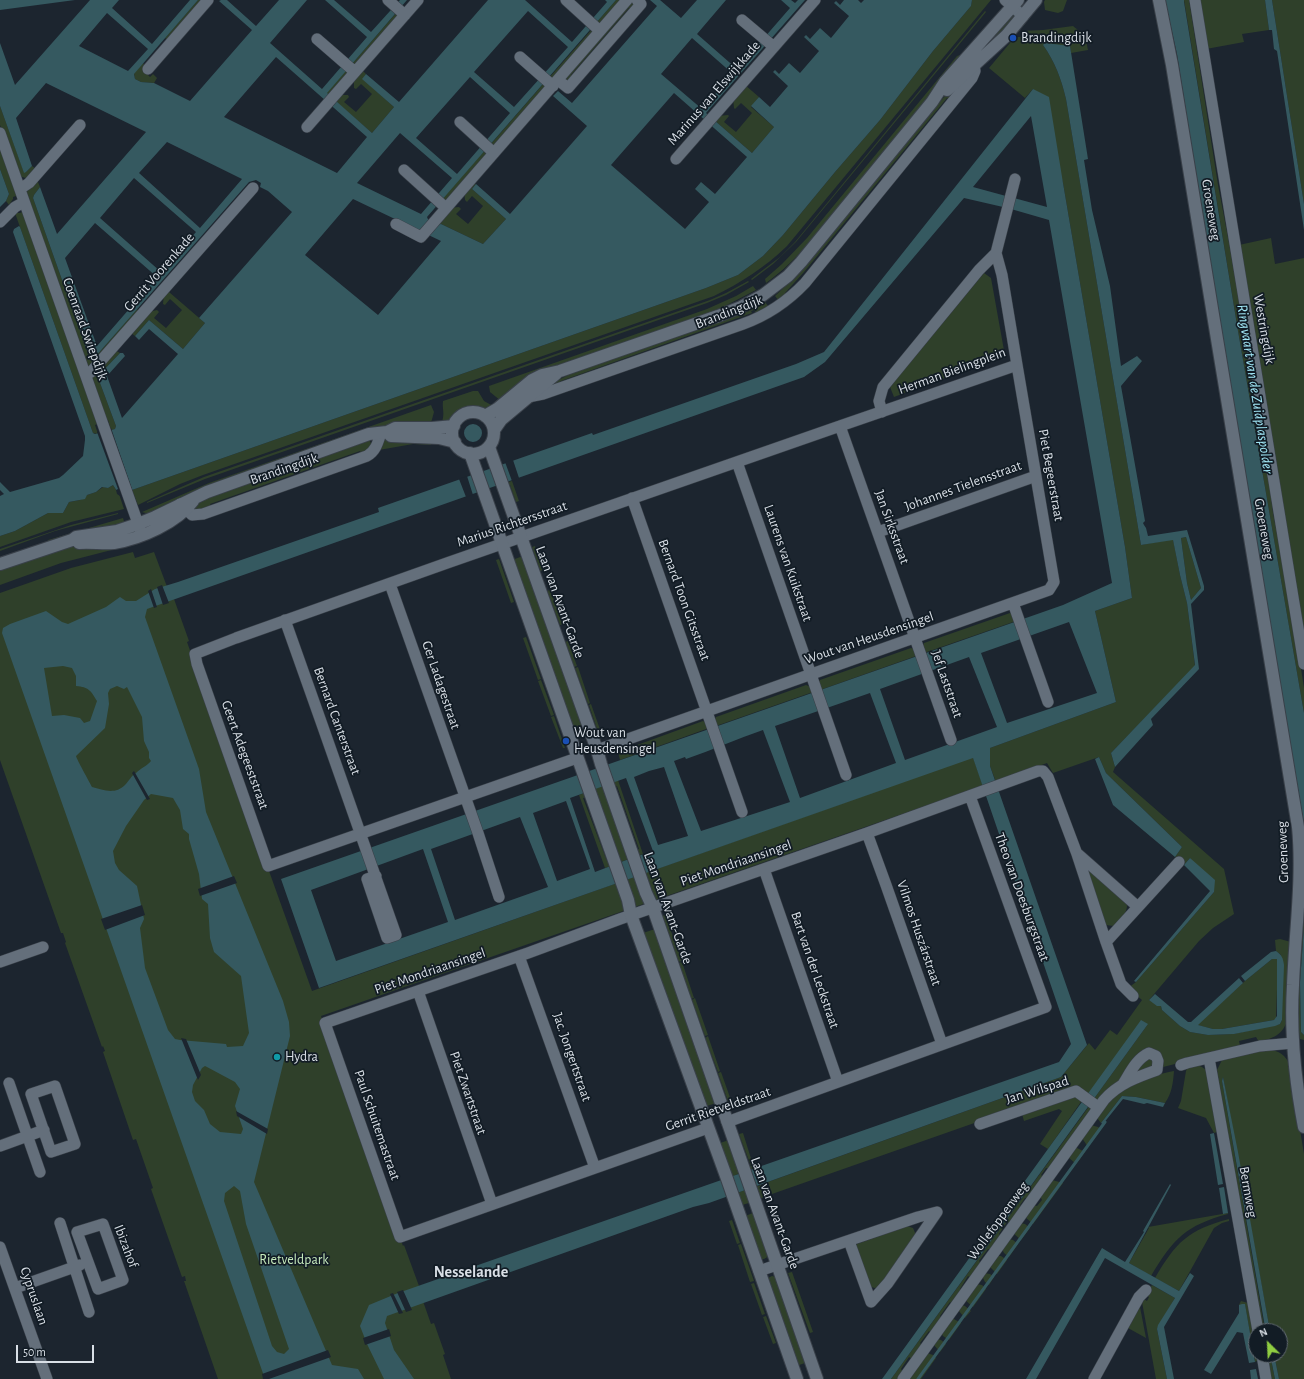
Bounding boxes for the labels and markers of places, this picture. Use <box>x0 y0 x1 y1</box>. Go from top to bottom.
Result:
place label: Brandingdijk <box>1021 30 1092 46</box>
marker: Brandingdijk <box>1008 33 1018 43</box>
place label: Wout van Heusdensingel <box>574 725 656 758</box>
marker: Wout van Heusdensingel <box>561 736 571 746</box>
place label: Hydra <box>285 1049 318 1065</box>
marker: Hydra <box>272 1052 282 1062</box>

